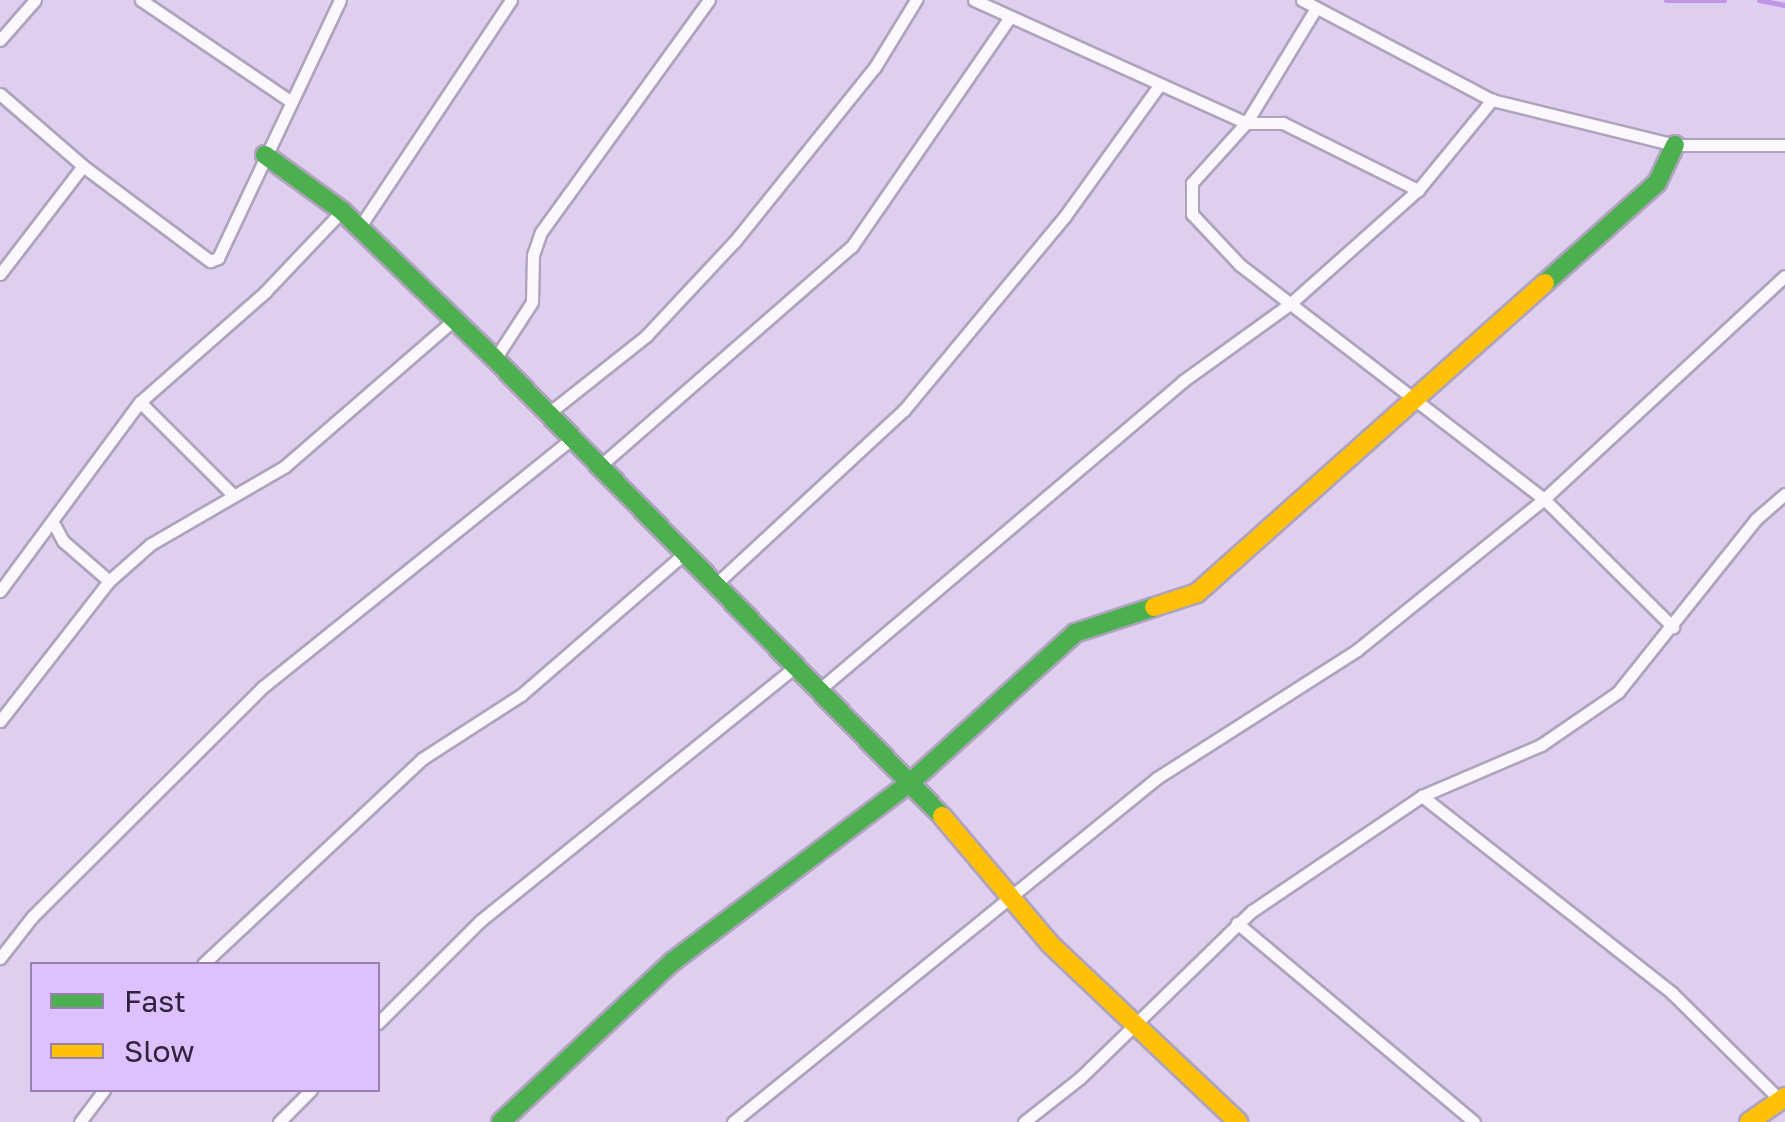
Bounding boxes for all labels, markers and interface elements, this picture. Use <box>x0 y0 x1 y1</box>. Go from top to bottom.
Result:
legend <box>30 962 380 1092</box>
text: Fast <box>124 983 186 1019</box>
text: Slow <box>124 1033 195 1069</box>

